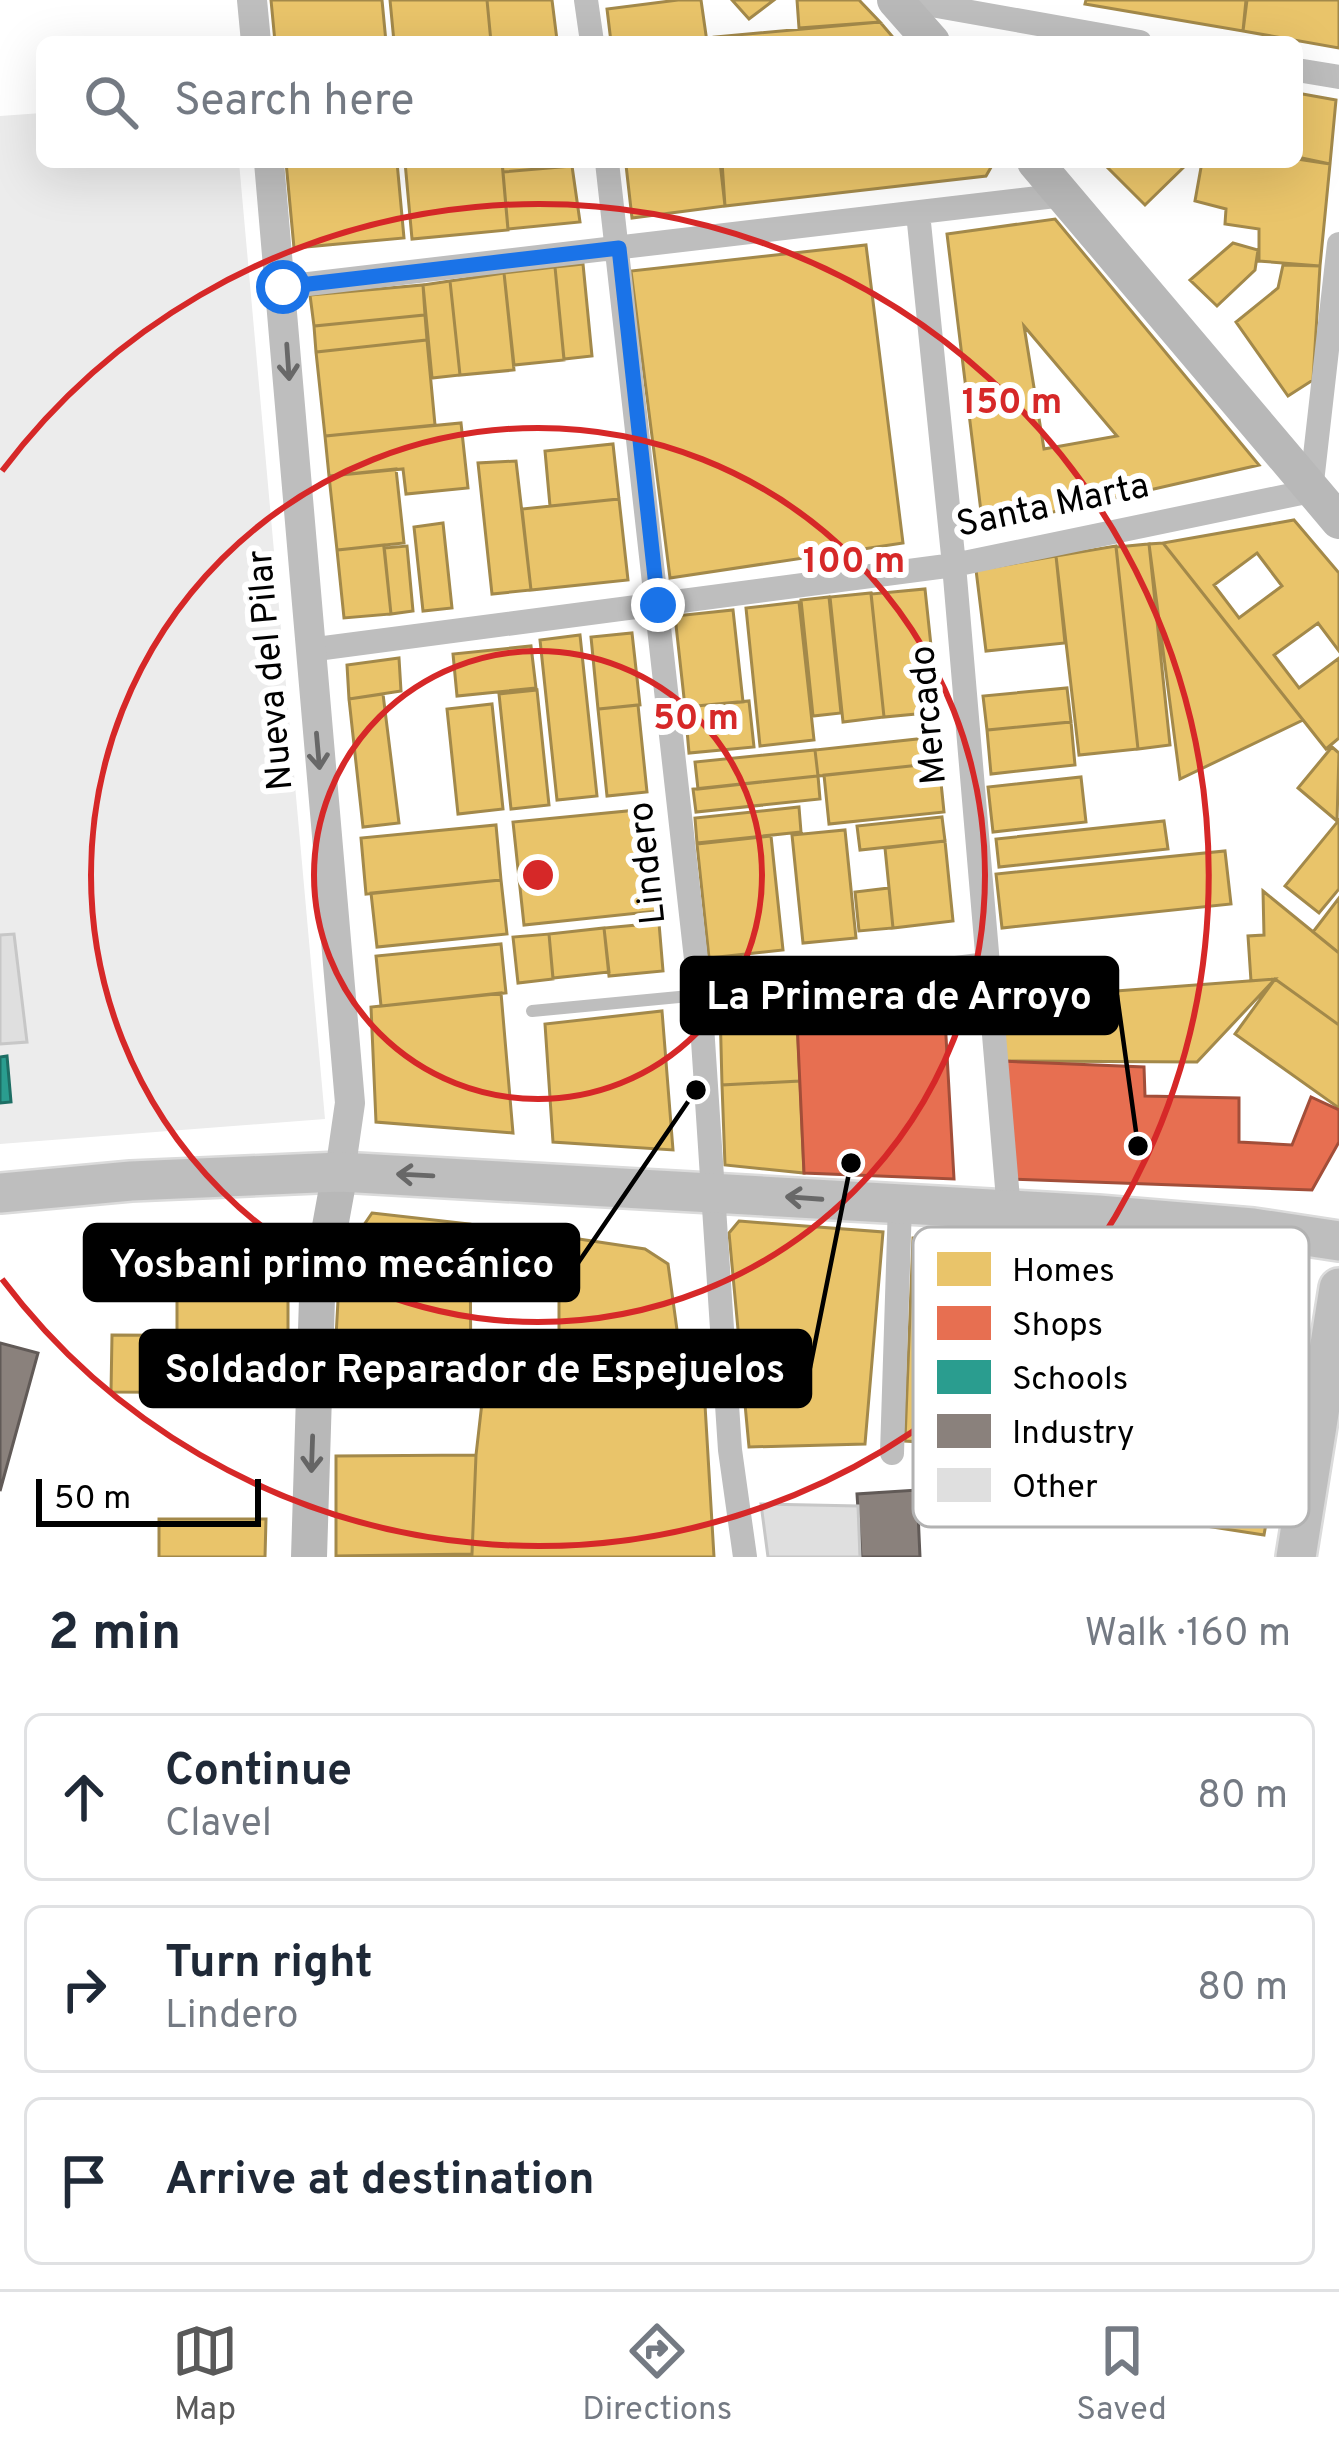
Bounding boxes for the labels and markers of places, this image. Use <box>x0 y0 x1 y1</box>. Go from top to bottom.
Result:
centre of rings <box>517 854 559 896</box>
callout: La Primera de Arroyo <box>682 958 1117 1033</box>
callout: Yosbani primo mecánico <box>85 1225 578 1300</box>
callout: Soldador Reparador de Espejuelos <box>141 1331 810 1406</box>

